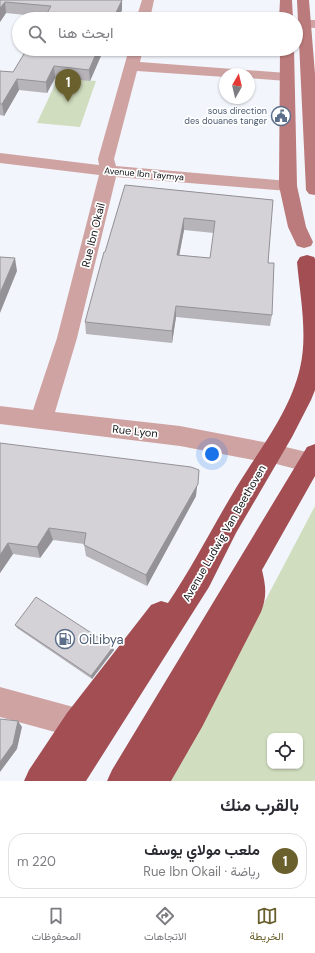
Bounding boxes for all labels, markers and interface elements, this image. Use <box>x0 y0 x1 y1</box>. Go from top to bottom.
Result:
search box <box>12 12 303 56</box>
icon: search <box>26 23 48 45</box>
text: ابحث هنا <box>58 23 113 43</box>
north arrow <box>219 68 255 104</box>
pin: 1 <box>55 69 81 102</box>
place label: sous direction des douanes tanger <box>184 105 268 127</box>
public building icon: sous direction des douanes tanger <box>270 105 292 127</box>
street label: Avenue Ibn Taymya <box>104 165 184 183</box>
street label: Rue Ibn Okail <box>78 201 108 269</box>
street label: Rue Lyon <box>112 422 158 440</box>
your location <box>202 444 222 464</box>
street label: Avenue Ludwig Van Beethoven <box>179 462 269 604</box>
fuel station icon: OiLibya <box>54 628 76 650</box>
place label: OiLibya <box>79 631 124 648</box>
map controls <box>267 733 303 769</box>
button: locate <box>267 733 303 769</box>
text: بالقرب منك <box>220 794 299 816</box>
text: ملعب مولاي يوسف <box>144 840 260 860</box>
text: 220 m <box>17 853 56 870</box>
text: 1 <box>283 853 287 870</box>
text: رياضة · Rue Ibn Okail <box>143 863 260 880</box>
tab: المحفوظات <box>31 905 81 946</box>
tab: الاتجاهات <box>144 905 187 946</box>
tab: الخريطة <box>250 905 284 946</box>

